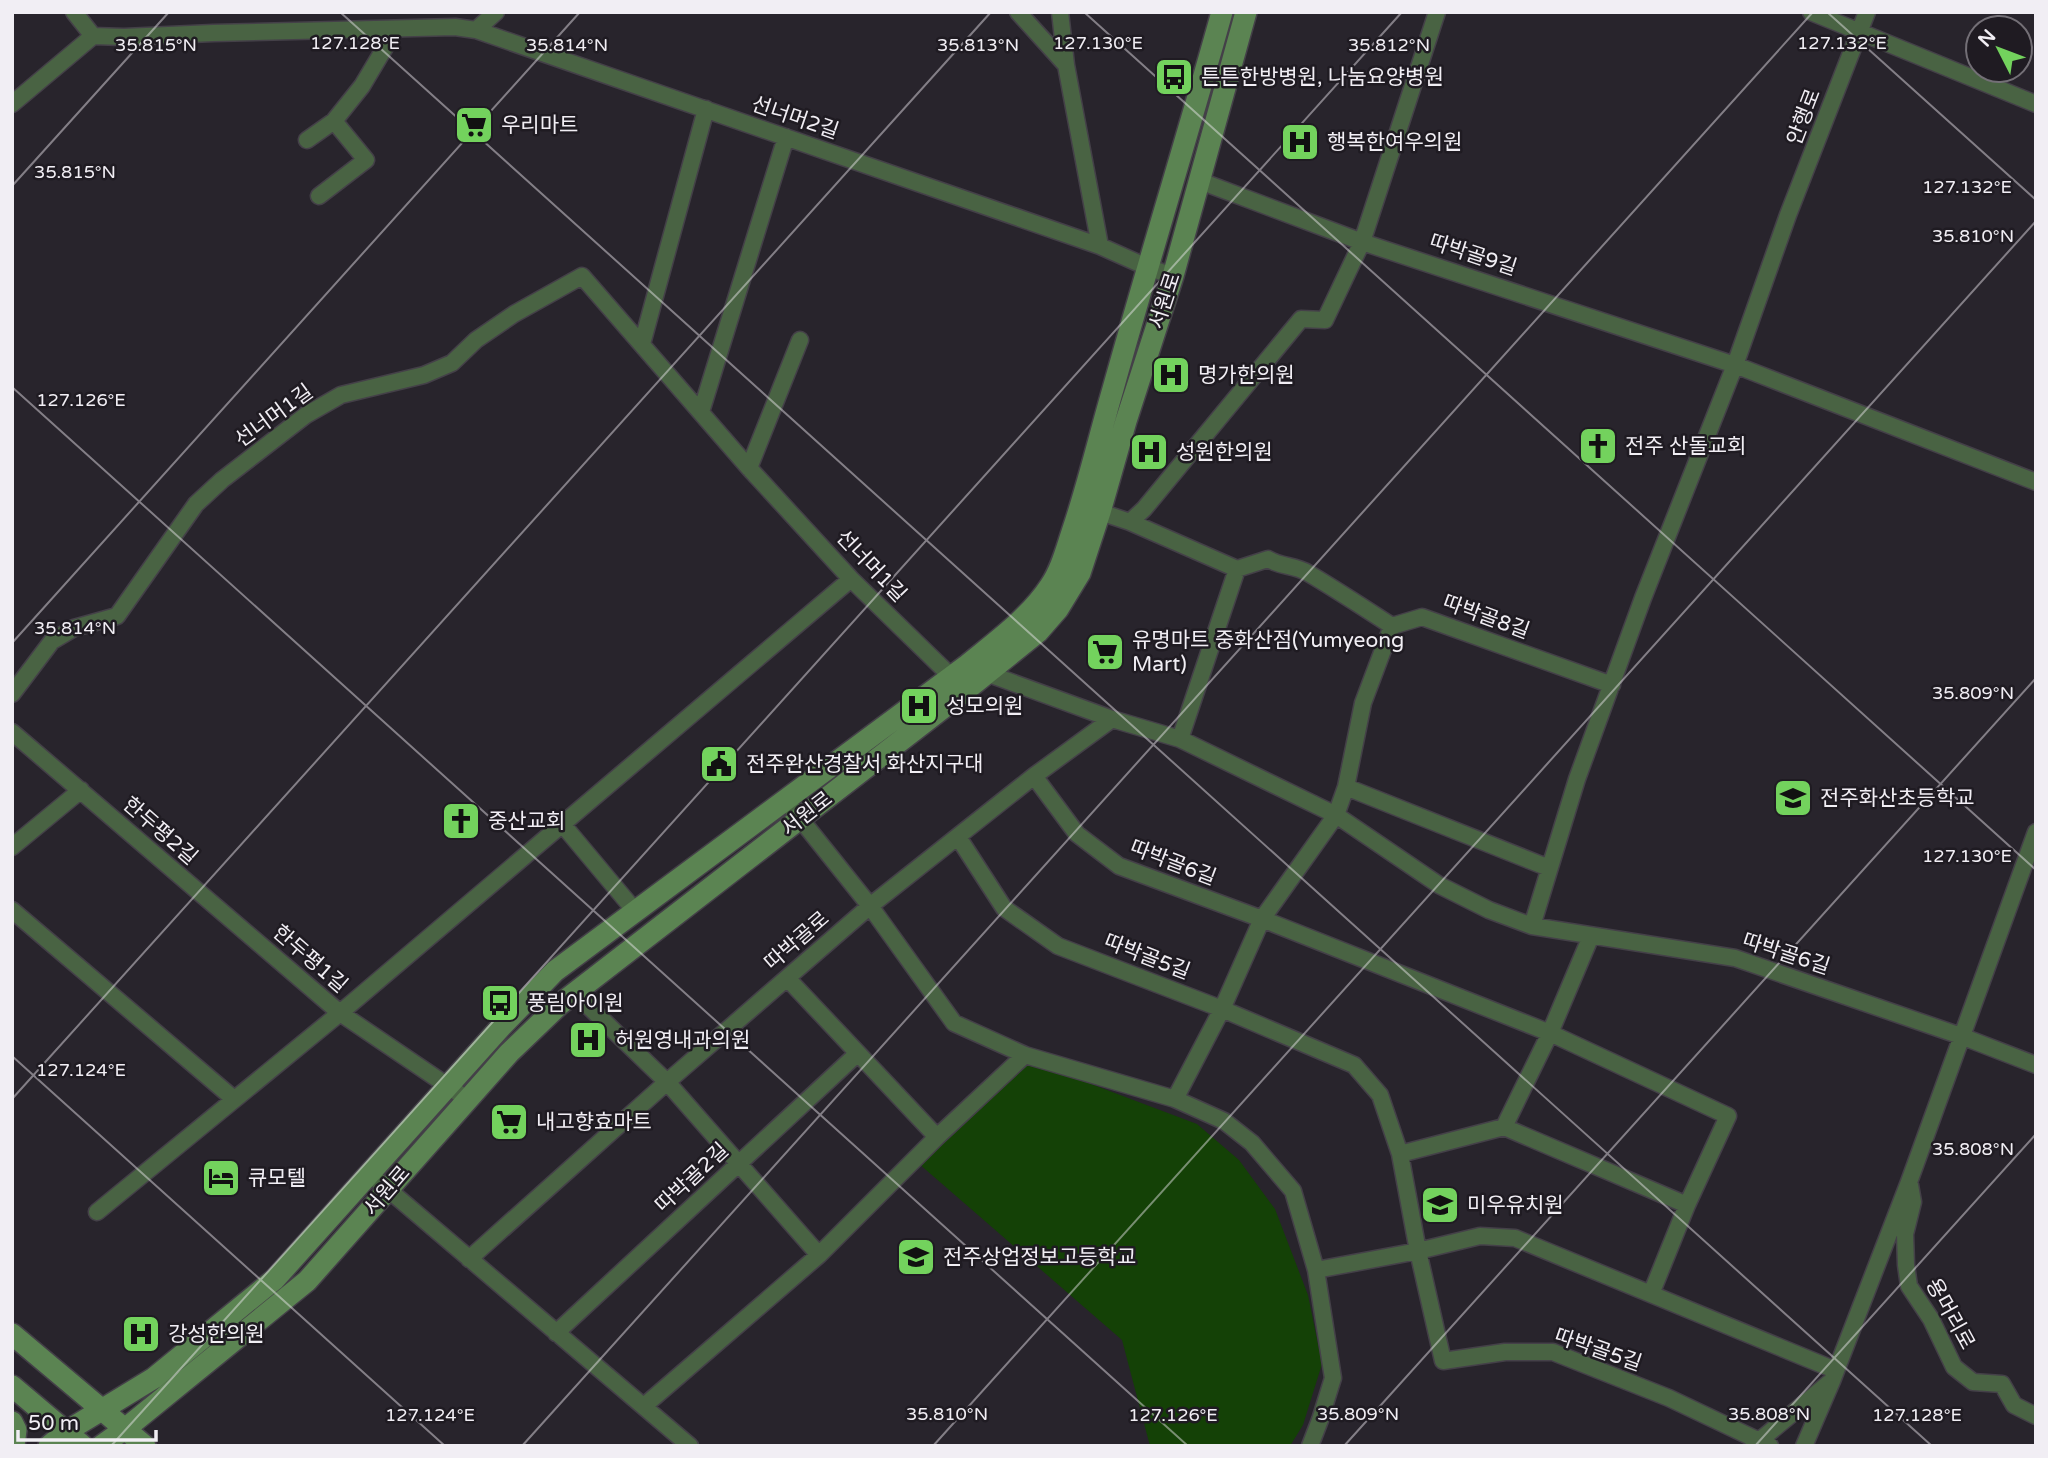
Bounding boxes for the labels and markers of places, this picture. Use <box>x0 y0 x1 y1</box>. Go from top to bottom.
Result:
bus stop icon: 튼튼한방병원, 나눔요양병원 <box>1153 56 1195 98</box>
place label: 튼튼한방병원, 나눔요양병원 <box>1201 65 1444 90</box>
supermarket icon: 우리마트 <box>453 104 495 146</box>
place label: 우리마트 <box>501 113 578 138</box>
hospital icon: 행복한여우의원 <box>1279 121 1321 163</box>
place label: 행복한여우의원 <box>1327 130 1462 155</box>
hospital icon: 명가한의원 <box>1150 354 1192 396</box>
place label: 명가한의원 <box>1198 363 1295 388</box>
church icon: 전주 산돌교회 <box>1577 425 1619 467</box>
hospital icon: 성원한의원 <box>1128 431 1170 473</box>
place label: 전주 산돌교회 <box>1625 434 1746 459</box>
place label: 성원한의원 <box>1176 440 1273 465</box>
place label: 유명마트 중화산점(Yumyeong Mart) <box>1132 628 1404 677</box>
supermarket icon: 유명마트 중화산점(Yumyeong Mart) <box>1084 631 1126 673</box>
hospital icon: 성모의원 <box>898 685 940 727</box>
place label: 성모의원 <box>946 694 1023 719</box>
public building icon: 전주완산경찰서 화산지구대 <box>698 743 740 785</box>
place label: 전주완산경찰서 화산지구대 <box>746 752 983 777</box>
school or university icon: 전주화산초등학교 <box>1772 777 1814 819</box>
place label: 전주화산초등학교 <box>1820 786 1975 811</box>
church icon: 중산교회 <box>440 800 482 842</box>
place label: 중산교회 <box>488 809 565 834</box>
bus stop icon: 풍림아이원 <box>479 982 521 1024</box>
place label: 풍림아이원 <box>527 991 624 1016</box>
hospital icon: 허원영내과의원 <box>567 1019 609 1061</box>
place label: 허원영내과의원 <box>615 1028 750 1053</box>
supermarket icon: 내고향효마트 <box>488 1101 530 1143</box>
place label: 내고향효마트 <box>536 1110 652 1135</box>
hotel icon: 큐모텔 <box>200 1157 242 1199</box>
place label: 큐모텔 <box>248 1166 306 1191</box>
school or university icon: 미우유치원 <box>1419 1184 1461 1226</box>
place label: 미우유치원 <box>1467 1193 1564 1218</box>
school or university icon: 전주상업정보고등학교 <box>895 1236 937 1278</box>
place label: 전주상업정보고등학교 <box>943 1245 1136 1270</box>
hospital icon: 강성한의원 <box>120 1313 162 1355</box>
place label: 강성한의원 <box>168 1322 265 1347</box>

